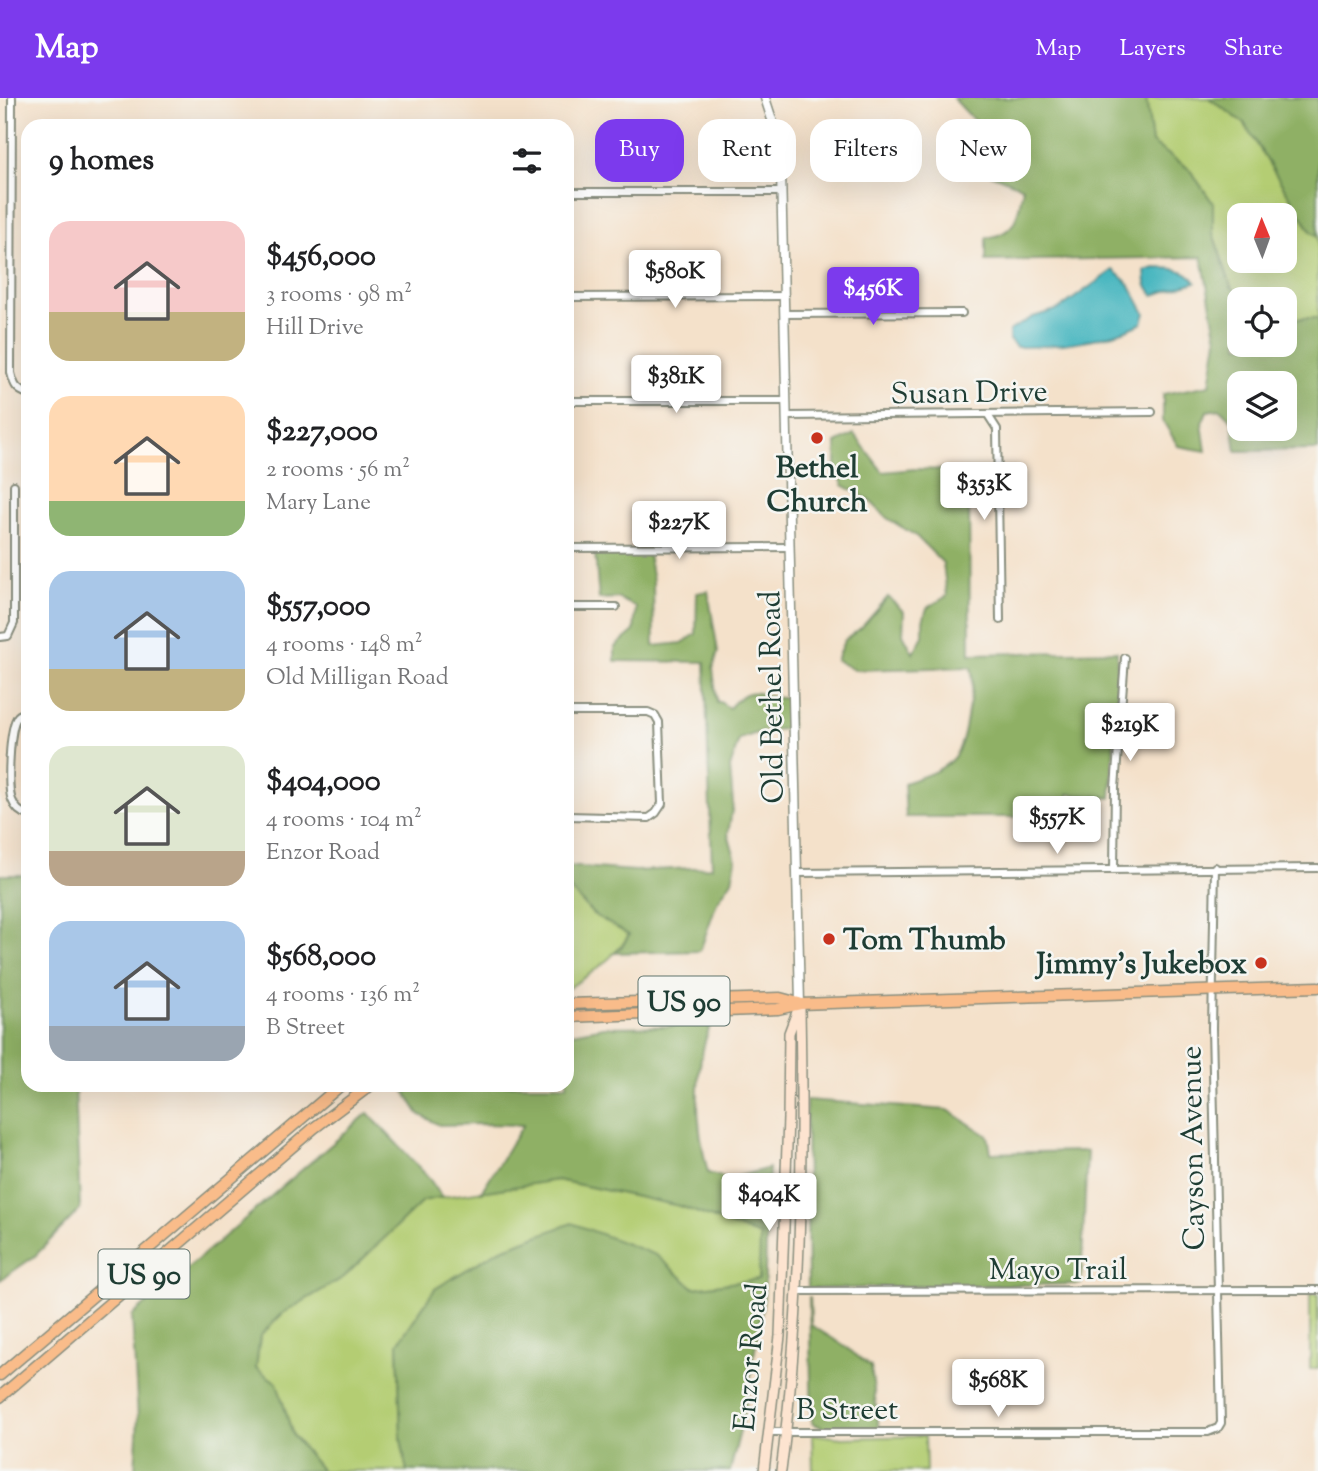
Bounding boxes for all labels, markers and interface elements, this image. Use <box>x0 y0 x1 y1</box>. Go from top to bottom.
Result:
text: Map <box>35 25 99 73</box>
text: Map <box>1035 32 1081 66</box>
text: Layers <box>1119 32 1186 66</box>
text: Share <box>1224 32 1283 66</box>
chip: Buy <box>595 119 684 182</box>
chip: Rent <box>698 119 796 182</box>
chip: Filters <box>810 119 922 182</box>
chip: New <box>936 119 1031 182</box>
text: 9 homes <box>49 140 154 183</box>
icon: filters <box>508 142 546 180</box>
north arrow <box>1227 203 1297 273</box>
map controls <box>1227 203 1297 441</box>
text: $456,000 <box>266 236 376 279</box>
icon: home <box>105 249 189 333</box>
pin: $580K <box>626 250 724 310</box>
text: $580K <box>645 256 705 289</box>
pin: $456K <box>824 268 922 327</box>
text: $456K <box>843 273 903 306</box>
text: 3 rooms · 98 m² <box>266 279 412 312</box>
button: locate <box>1227 287 1297 357</box>
text: Hill Drive <box>266 312 364 345</box>
pin: $381K <box>627 356 725 415</box>
text: $381K <box>647 361 705 394</box>
button: layers <box>1227 371 1297 441</box>
street label: Susan Drive <box>890 372 1048 417</box>
text: $227,000 <box>266 411 378 454</box>
icon: home <box>105 424 189 508</box>
marker: Bethel Church <box>809 430 825 446</box>
place label: Bethel Church <box>766 448 868 525</box>
text: 2 rooms · 56 m² <box>266 454 410 487</box>
pin: $353K <box>935 462 1033 522</box>
text: $353K <box>956 468 1012 501</box>
text: Mary Lane <box>266 487 371 520</box>
pin: $227K <box>630 502 728 561</box>
text: $227K <box>648 507 710 540</box>
text: $557,000 <box>266 586 371 629</box>
street label: Old Bethel Road <box>750 590 797 804</box>
icon: home <box>105 599 189 683</box>
text: 4 rooms · 148 m² <box>266 629 423 662</box>
text: Old Milligan Road <box>266 662 449 695</box>
pin: $219K <box>1081 704 1179 763</box>
text: $219K <box>1101 709 1159 742</box>
text: $404,000 <box>266 761 381 804</box>
icon: home <box>105 774 189 858</box>
pin: $557K <box>1008 796 1106 856</box>
text: $557K <box>1029 802 1085 835</box>
text: 4 rooms · 104 m² <box>266 804 422 837</box>
text: Enzor Road <box>266 837 380 870</box>
place label: Tom Thumb <box>843 920 1006 963</box>
marker: Tom Thumb <box>821 931 837 947</box>
text: $568,000 <box>266 936 376 979</box>
place label: Jimmy's Jukebox <box>1035 944 1248 987</box>
icon: home <box>105 949 189 1033</box>
marker: Jimmy's Jukebox <box>1253 955 1269 971</box>
road number: US 90 <box>638 976 730 1026</box>
text: 4 rooms · 136 m² <box>266 979 420 1012</box>
text: B Street <box>266 1012 345 1045</box>
street label: Cayson Avenue <box>1171 1045 1218 1251</box>
pin: $404K <box>720 1174 818 1233</box>
text: $404K <box>738 1179 800 1212</box>
road number: US 90 <box>99 1250 190 1298</box>
street label: Mayo Trail <box>989 1250 1127 1293</box>
street label: Enzor Road <box>725 1281 780 1433</box>
pin: $568K <box>949 1360 1047 1419</box>
text: $568K <box>968 1365 1028 1398</box>
street label: B Street <box>796 1390 898 1433</box>

